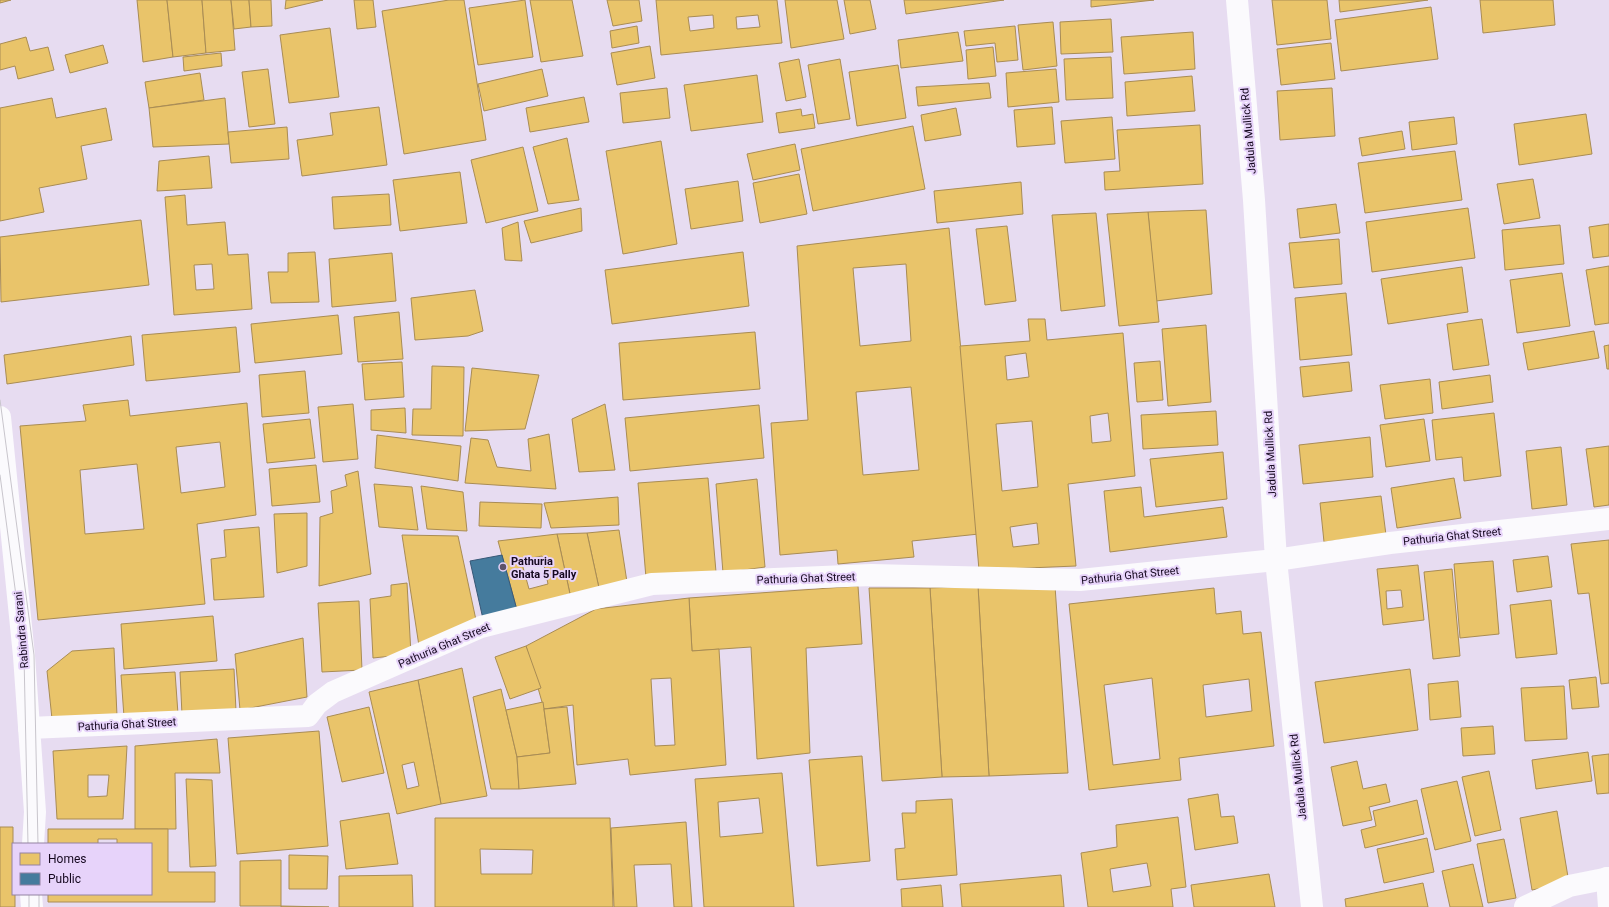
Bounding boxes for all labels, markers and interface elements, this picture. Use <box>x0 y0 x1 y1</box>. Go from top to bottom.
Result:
street label: Jadula Mullick Rd <box>1238 87 1259 175</box>
street label: Jadula Mullick Rd <box>1262 410 1279 497</box>
street label: Pathuria Ghat Street <box>1402 525 1502 548</box>
place label: Pathuria Ghata 5 Pally <box>511 555 577 581</box>
marker: Pathuria Ghata 5 Pally <box>498 562 508 572</box>
street label: Pathuria Ghat Street <box>1080 564 1180 587</box>
street label: Pathuria Ghat Street <box>757 570 856 587</box>
street label: Rabindra Sarani <box>12 591 31 669</box>
street label: Pathuria Ghat Street <box>396 620 492 671</box>
street label: Pathuria Ghat Street <box>77 715 177 734</box>
street label: Jadula Mullick Rd <box>1288 733 1309 821</box>
legend <box>12 843 152 895</box>
text: Homes <box>48 852 86 866</box>
text: Public <box>48 872 81 886</box>

